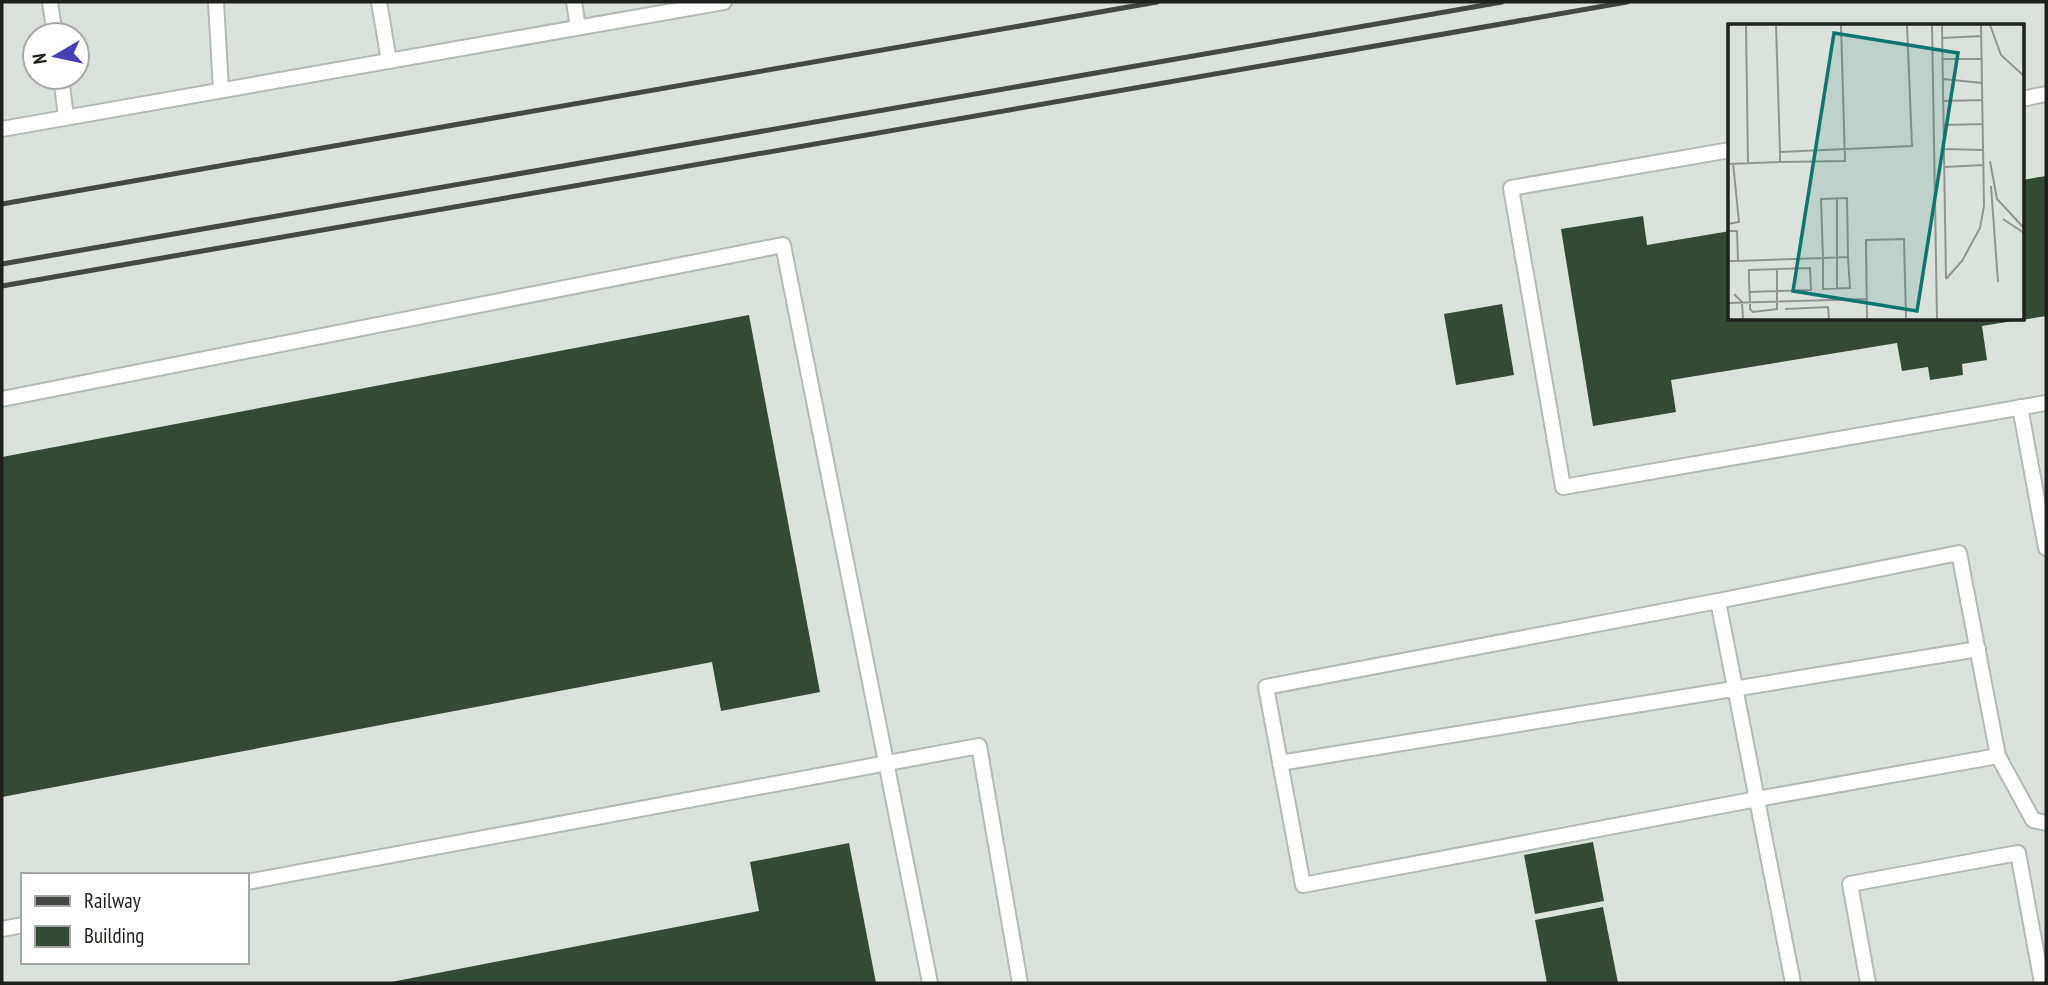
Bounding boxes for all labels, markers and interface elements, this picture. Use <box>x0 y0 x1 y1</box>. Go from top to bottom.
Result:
north arrow <box>21 21 91 91</box>
inset map <box>1728 24 2024 320</box>
text: N <box>27 52 52 66</box>
legend <box>21 873 248 964</box>
text: Railway <box>84 887 141 914</box>
text: Building <box>84 922 144 949</box>

